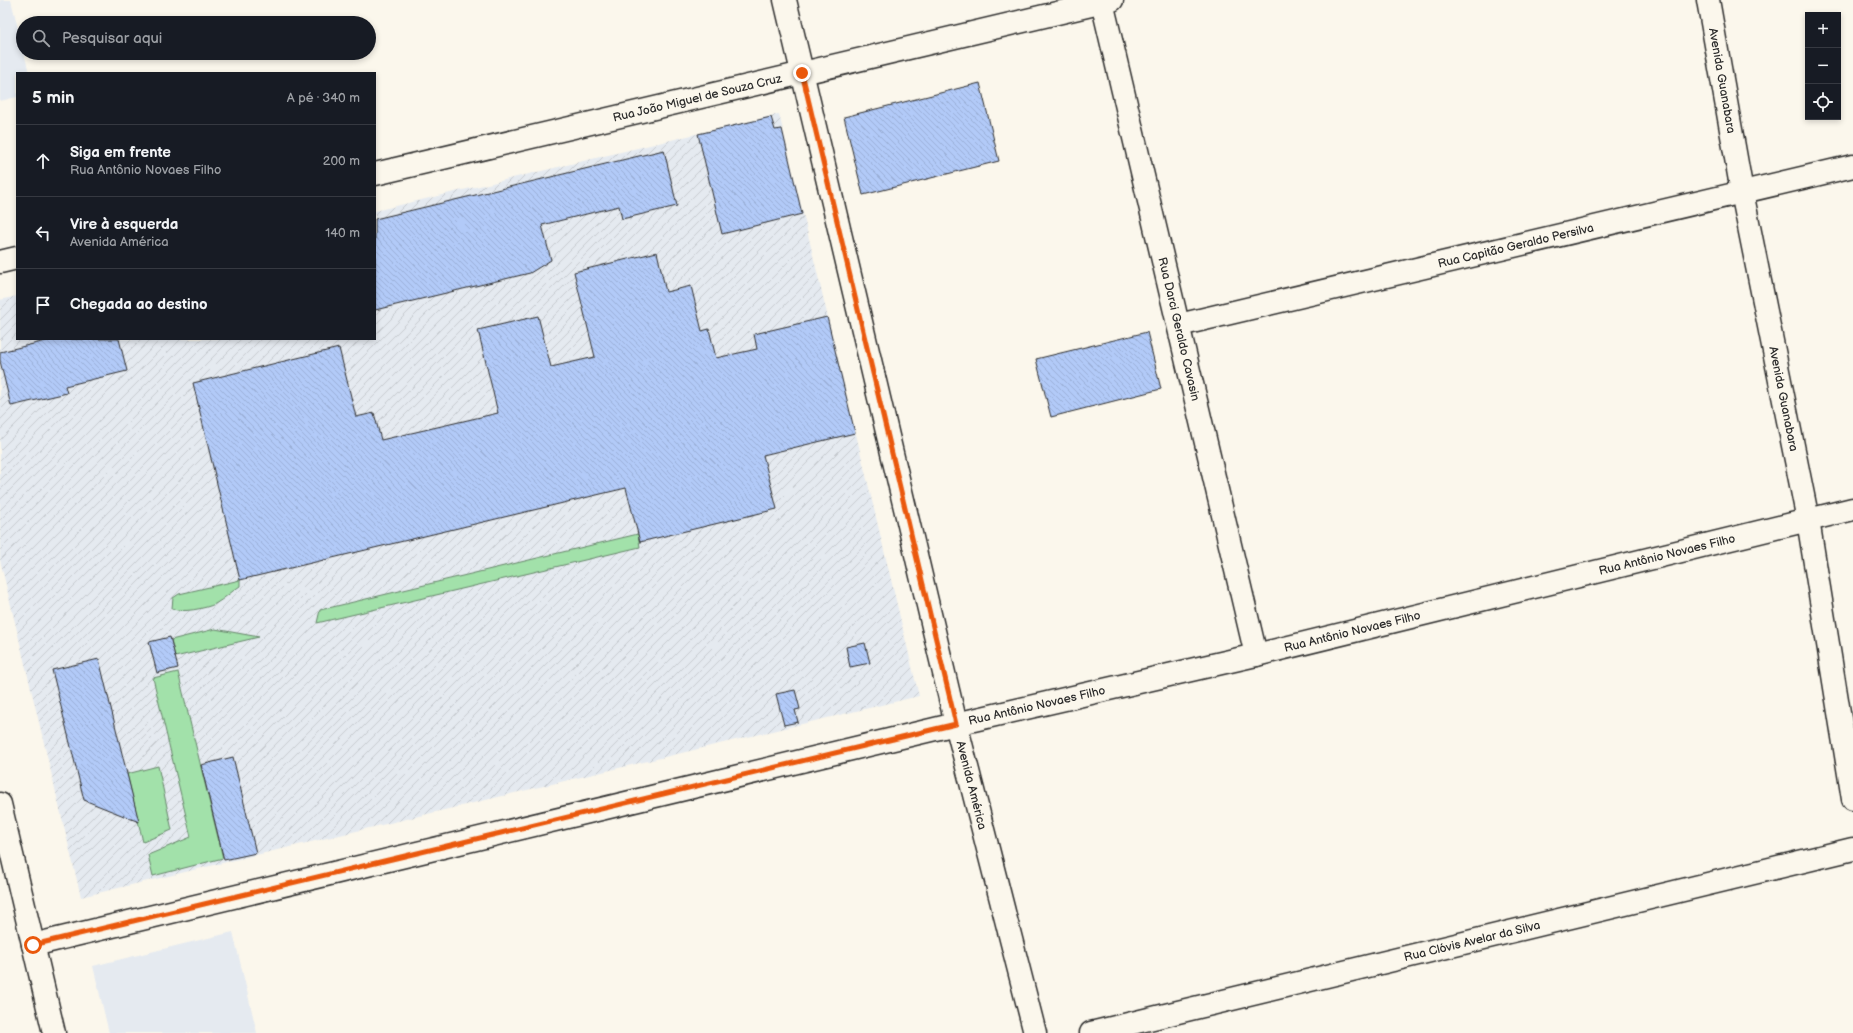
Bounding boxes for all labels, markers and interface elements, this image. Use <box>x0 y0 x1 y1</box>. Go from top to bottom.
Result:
map controls <box>1805 12 1841 120</box>
button: + <box>1805 12 1841 48</box>
search box <box>16 16 376 60</box>
icon: search <box>30 27 52 49</box>
street label: Avenida Guanabara <box>1706 27 1739 135</box>
text: Pesquisar aqui <box>62 29 162 48</box>
button: − <box>1805 48 1841 84</box>
route end <box>793 64 811 82</box>
street label: Rua João Miguel de Souza Cruz <box>611 71 783 125</box>
button: locate <box>1805 84 1841 120</box>
text: 5 min <box>32 88 75 108</box>
text: A pé · 340 m <box>287 90 360 106</box>
text: Siga em frente <box>70 143 171 162</box>
icon: ahead <box>32 150 54 172</box>
text: 200 m <box>323 153 360 169</box>
text: Rua Antônio Novaes Filho <box>70 162 221 178</box>
text: Vire à esquerda <box>70 215 178 234</box>
street label: Rua Capitão Geraldo Persilva <box>1436 220 1595 271</box>
icon: left <box>32 222 54 244</box>
text: 140 m <box>325 225 360 241</box>
text: Avenida América <box>70 234 169 250</box>
street label: Rua Darci Geraldo Cavasin <box>1155 256 1203 403</box>
icon: arrive <box>32 294 54 316</box>
text: Chegada ao destino <box>70 295 208 314</box>
street label: Avenida Guanabara <box>1766 345 1802 453</box>
street label: Rua Antônio Novaes Filho <box>1597 531 1737 578</box>
street label: Rua Antônio Novaes Filho <box>1283 608 1422 655</box>
street label: Rua Antônio Novaes Filho <box>967 682 1107 728</box>
street label: Avenida América <box>953 739 990 831</box>
street label: Rua Clóvis Avelar da Silva <box>1402 917 1542 965</box>
route start <box>24 936 42 954</box>

